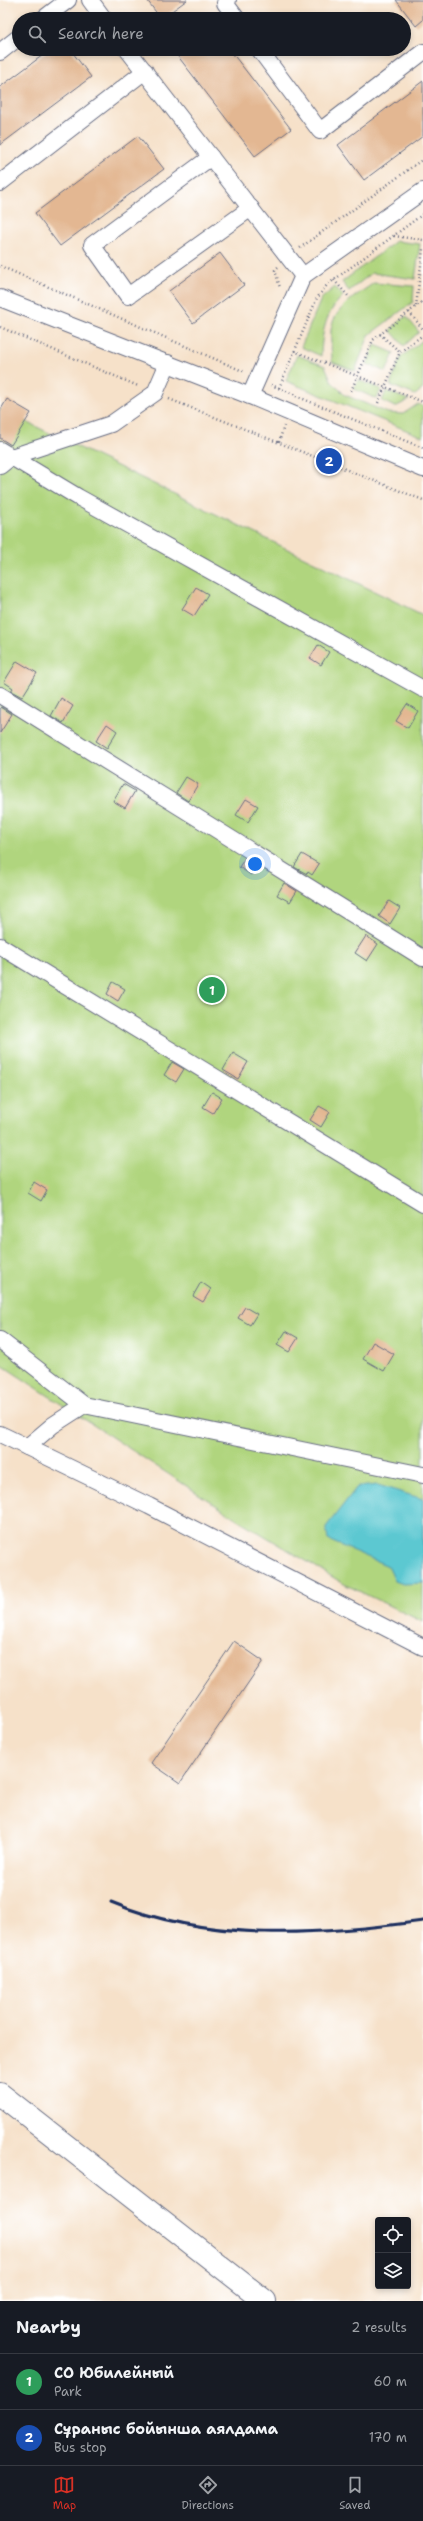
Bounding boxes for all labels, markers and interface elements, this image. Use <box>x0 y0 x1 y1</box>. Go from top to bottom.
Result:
search box <box>12 12 411 56</box>
icon: search <box>26 23 48 45</box>
text: Search here <box>58 24 144 44</box>
pin: 2 <box>316 446 342 476</box>
your location <box>245 854 265 874</box>
pin: 1 <box>199 975 225 1005</box>
map controls <box>375 2217 411 2289</box>
button: locate <box>375 2217 411 2253</box>
button: layers <box>375 2253 411 2289</box>
text: Nearby <box>16 2316 81 2338</box>
text: 2 results <box>351 2319 407 2336</box>
text: СО Юбилейный <box>54 2363 174 2383</box>
text: 1 <box>26 2373 32 2390</box>
text: 60 m <box>374 2373 407 2390</box>
text: Park <box>54 2383 82 2400</box>
text: Сұраныс бойынша аялдама <box>54 2419 278 2439</box>
text: 2 <box>24 2429 34 2446</box>
text: 170 m <box>369 2429 407 2446</box>
text: Bus stop <box>54 2439 106 2456</box>
tab: Map <box>53 2474 76 2513</box>
tab: Directions <box>181 2474 234 2513</box>
tab: Saved <box>339 2474 370 2513</box>

